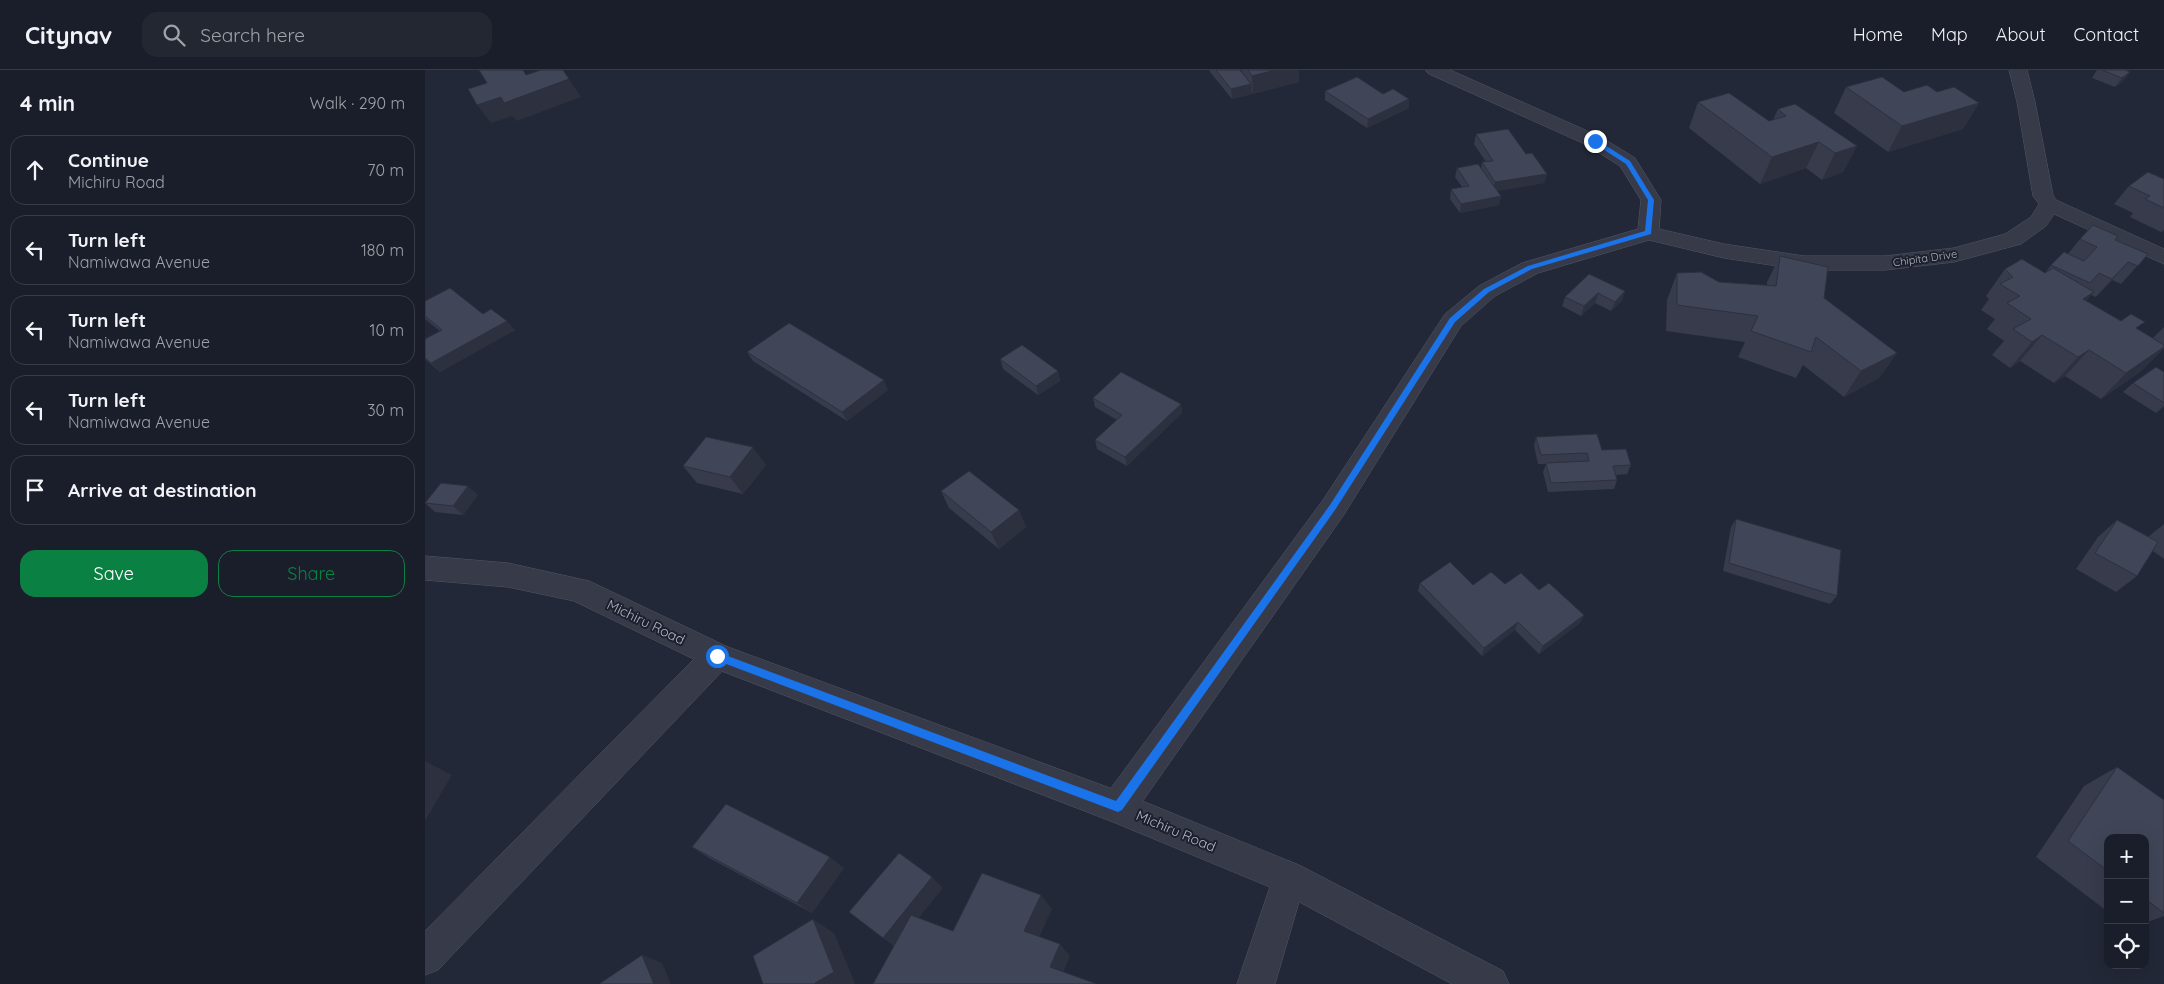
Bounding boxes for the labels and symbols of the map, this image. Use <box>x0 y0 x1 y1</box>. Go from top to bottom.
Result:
route end <box>1584 130 1607 153</box>
street label: Chipita Drive <box>1892 247 1958 269</box>
street label: Michiru Road <box>604 595 688 649</box>
route start <box>706 645 729 668</box>
street label: Michiru Road <box>1134 806 1218 856</box>

